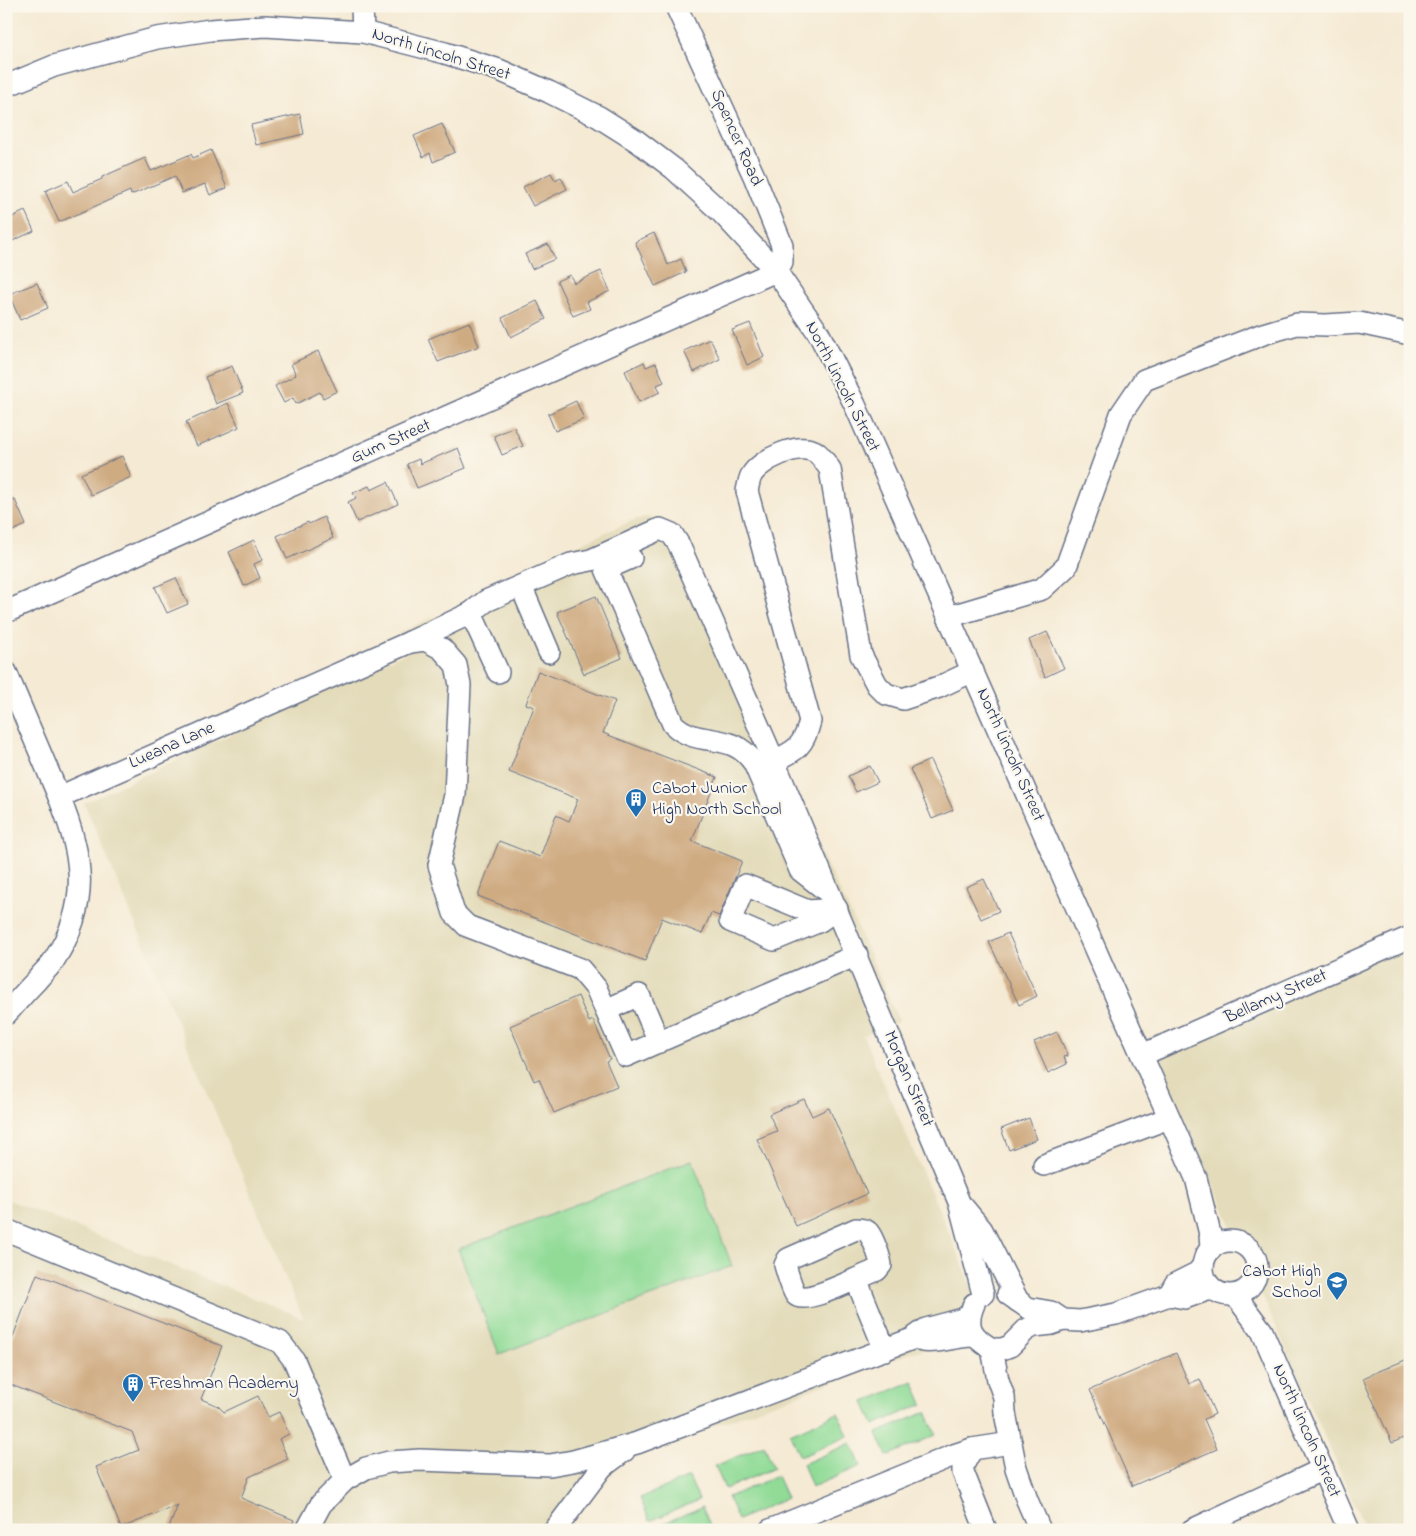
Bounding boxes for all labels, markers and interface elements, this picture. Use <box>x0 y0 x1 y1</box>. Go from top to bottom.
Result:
street label: North Lincoln Street <box>369 22 513 88</box>
street label: Spencer Road <box>703 85 769 191</box>
street label: North Lincoln Street <box>798 317 886 457</box>
street label: Gum Street <box>347 413 435 471</box>
street label: North Lincoln Street <box>969 684 1051 826</box>
street label: Lueana Lane <box>125 715 220 776</box>
place label: Cabot Junior High North School <box>652 776 782 824</box>
building icon: Cabot Junior High North School <box>624 787 648 818</box>
street label: Bellamy Street <box>1220 963 1331 1032</box>
street label: Morgan Street <box>875 1027 940 1132</box>
place label: Cabot High School <box>1242 1259 1321 1306</box>
school or university icon: Cabot High School <box>1325 1270 1349 1301</box>
street label: North Lincoln Street <box>1265 1360 1347 1502</box>
place label: Freshman Academy <box>148 1371 299 1397</box>
building icon: Freshman Academy <box>121 1372 145 1403</box>

